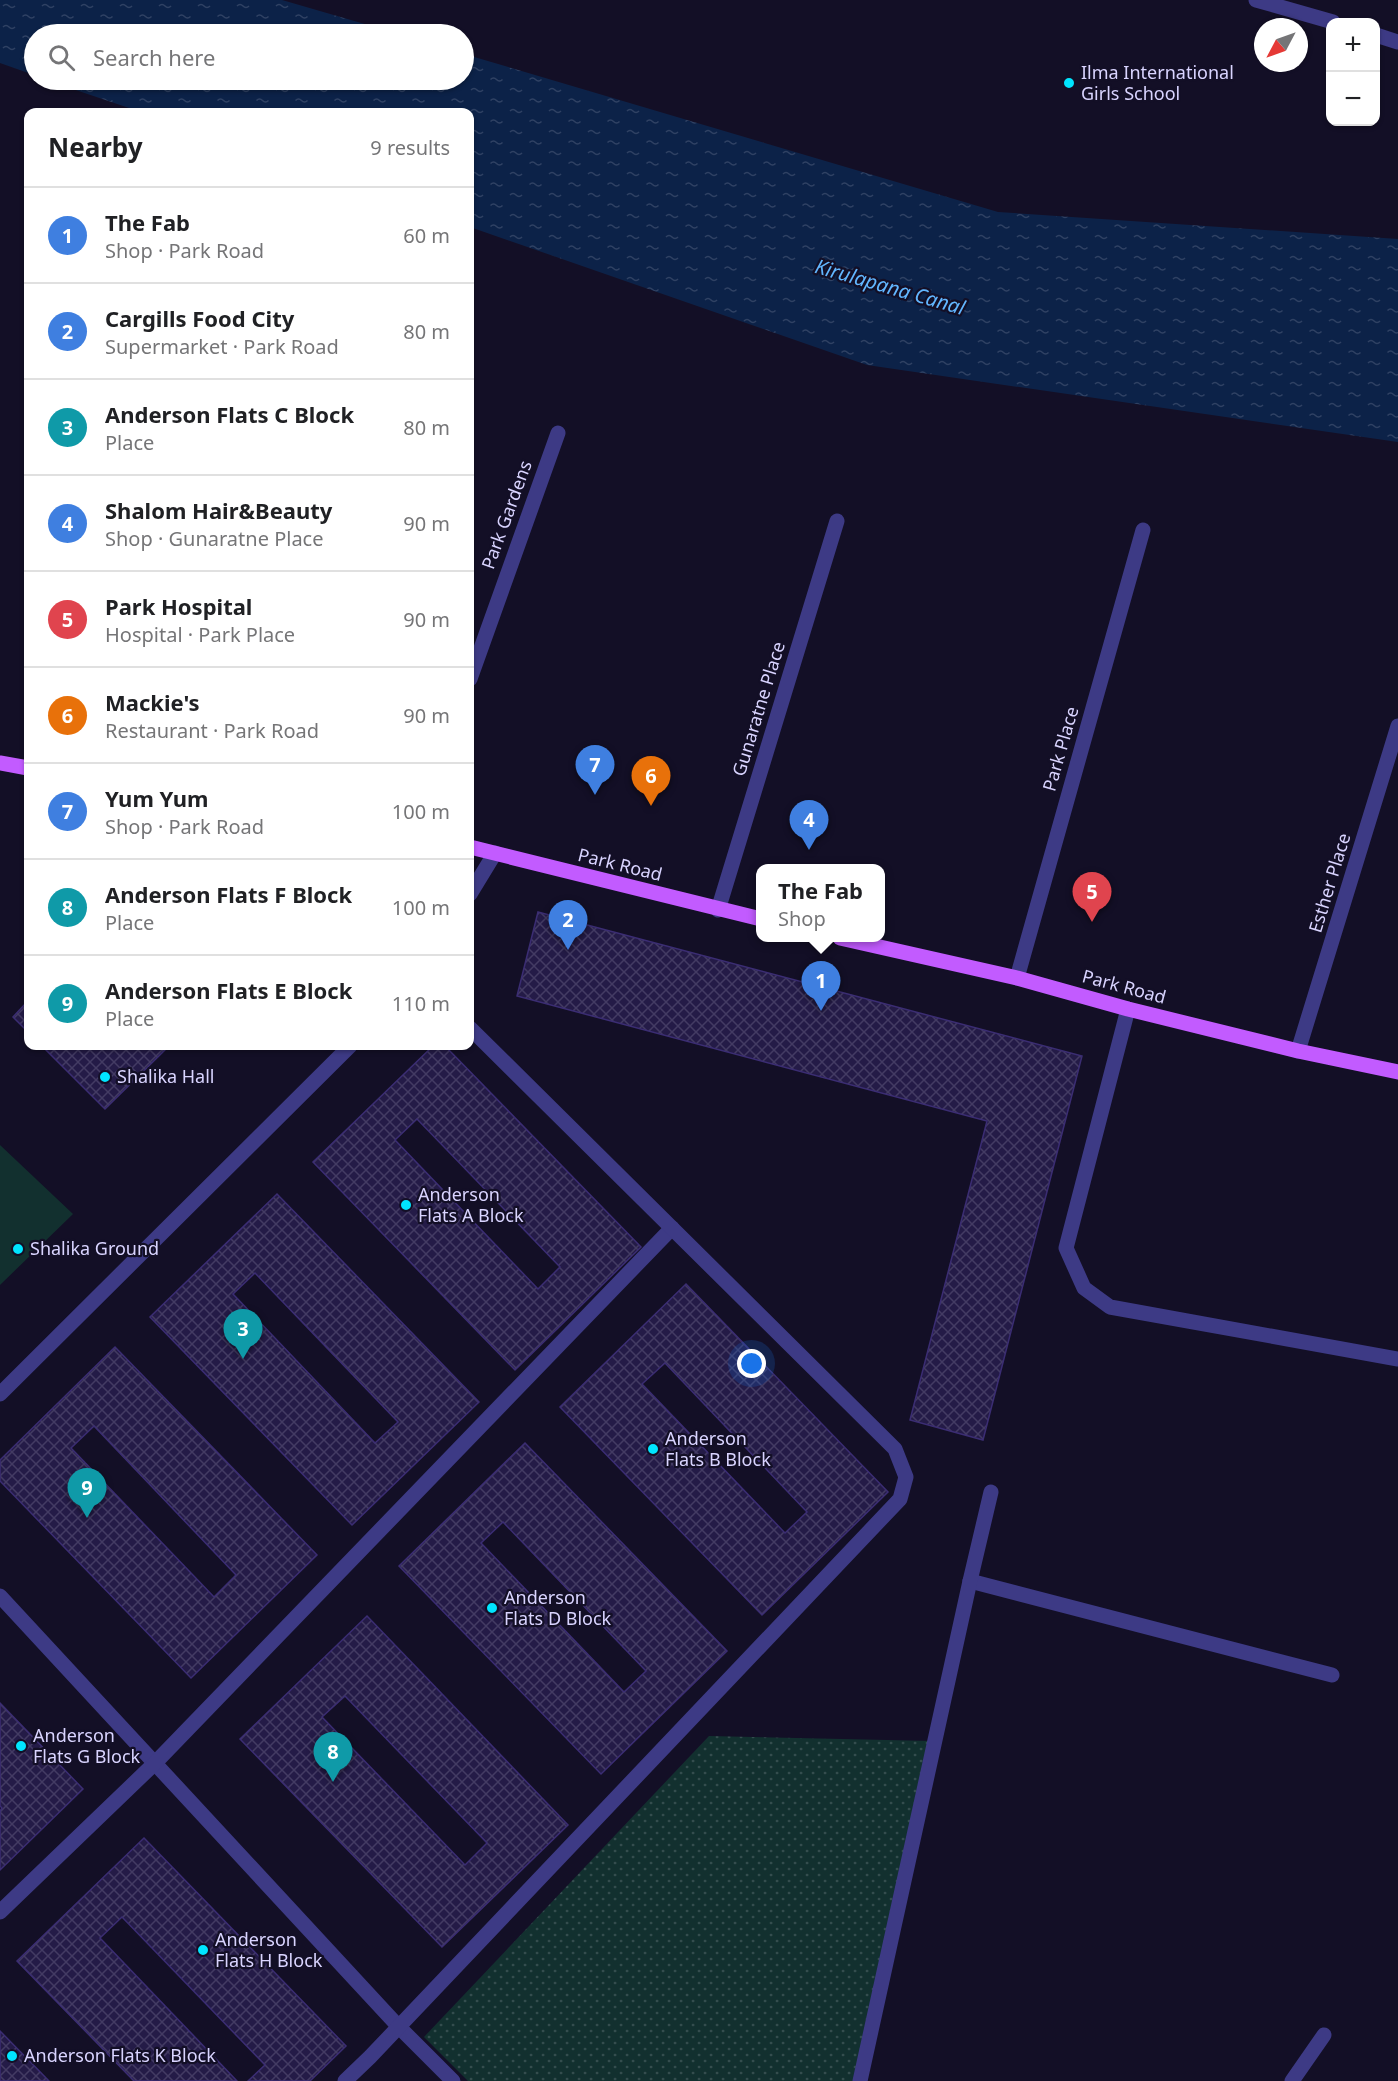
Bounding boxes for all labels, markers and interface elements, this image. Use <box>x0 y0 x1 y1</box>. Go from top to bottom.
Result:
north arrow <box>1254 18 1308 72</box>
map controls <box>1326 18 1380 126</box>
button: + <box>1326 18 1380 72</box>
search box <box>24 24 474 90</box>
icon: search <box>45 41 78 74</box>
text: Search here <box>93 42 215 72</box>
place label: Ilma International Girls School <box>1081 60 1234 105</box>
button: − <box>1326 72 1380 126</box>
marker: Ilma International Girls School <box>1062 76 1076 90</box>
text: Nearby <box>48 129 143 165</box>
text: 9 results <box>370 134 450 161</box>
text: The Fab <box>105 207 190 237</box>
text: 1 <box>62 222 73 249</box>
text: 60 m <box>403 222 450 249</box>
text: Shop · Park Road <box>105 237 264 264</box>
water label: Kirulapana Canal <box>812 252 969 321</box>
text: Cargills Food City <box>105 303 294 333</box>
text: 2 <box>62 318 73 345</box>
text: 80 m <box>403 318 450 345</box>
text: Supermarket · Park Road <box>105 333 339 360</box>
text: Anderson Flats C Block <box>105 399 354 429</box>
text: 3 <box>62 414 73 441</box>
text: 80 m <box>403 414 450 441</box>
text: Place <box>105 429 154 456</box>
street label: Park Gardens <box>475 457 537 572</box>
text: Shalom Hair&Beauty <box>105 495 332 525</box>
text: 4 <box>62 510 73 537</box>
text: 90 m <box>403 510 450 537</box>
text: Shop · Gunaratne Place <box>105 525 324 552</box>
text: Park Hospital <box>105 591 252 621</box>
text: 5 <box>62 606 73 633</box>
text: 90 m <box>403 606 450 633</box>
text: Hospital · Park Place <box>105 621 295 648</box>
street label: Gunaratne Place <box>726 638 790 779</box>
text: Mackie's <box>105 687 200 717</box>
text: 6 <box>62 702 73 729</box>
text: 90 m <box>403 702 450 729</box>
street label: Park Place <box>1036 704 1084 794</box>
text: Restaurant · Park Road <box>105 717 319 744</box>
pin: 7 <box>576 746 614 795</box>
pin: 6 <box>632 756 670 806</box>
text: Yum Yum <box>105 783 208 813</box>
text: 7 <box>62 798 73 825</box>
text: 100 m <box>392 798 450 825</box>
pin: 4 <box>790 800 828 850</box>
text: Shop · Park Road <box>105 813 264 840</box>
street label: Esther Place <box>1303 830 1356 935</box>
street label: Park Road <box>576 842 665 886</box>
popup <box>756 864 885 942</box>
pin: 5 <box>1072 872 1112 922</box>
text: The Fab <box>778 875 863 905</box>
text: Anderson Flats F Block <box>105 879 352 909</box>
text: 8 <box>62 894 73 921</box>
text: 100 m <box>392 894 450 921</box>
pin: 2 <box>548 900 588 950</box>
text: Shop <box>778 905 826 932</box>
text: Place <box>105 909 154 936</box>
pin: 1 <box>802 962 840 1011</box>
street label: Park Road <box>1080 963 1169 1009</box>
text: Anderson Flats E Block <box>105 975 352 1005</box>
text: 9 <box>62 990 73 1017</box>
text: 110 m <box>392 990 450 1017</box>
text: Place <box>105 1005 154 1032</box>
place label: Shalika Hall <box>117 1064 215 1088</box>
marker: Shalika Hall <box>98 1070 112 1084</box>
place label: Anderson Flats A Block <box>418 1182 524 1227</box>
marker: Anderson Flats A Block <box>399 1198 413 1212</box>
place label: Shalika Ground <box>30 1236 159 1260</box>
marker: Shalika Ground <box>11 1242 25 1256</box>
pin: 3 <box>224 1310 262 1359</box>
your location <box>737 1349 766 1378</box>
place label: Anderson Flats B Block <box>665 1426 771 1471</box>
marker: Anderson Flats B Block <box>646 1442 660 1456</box>
pin: 9 <box>68 1468 106 1518</box>
place label: Anderson Flats D Block <box>504 1585 612 1630</box>
marker: Anderson Flats D Block <box>485 1601 499 1615</box>
place label: Anderson Flats G Block <box>33 1723 141 1768</box>
pin: 8 <box>314 1732 352 1782</box>
marker: Anderson Flats G Block <box>14 1739 28 1753</box>
place label: Anderson Flats H Block <box>215 1927 323 1972</box>
marker: Anderson Flats H Block <box>196 1943 210 1957</box>
place label: Anderson Flats K Block <box>24 2043 216 2067</box>
marker: Anderson Flats K Block <box>5 2049 19 2063</box>

